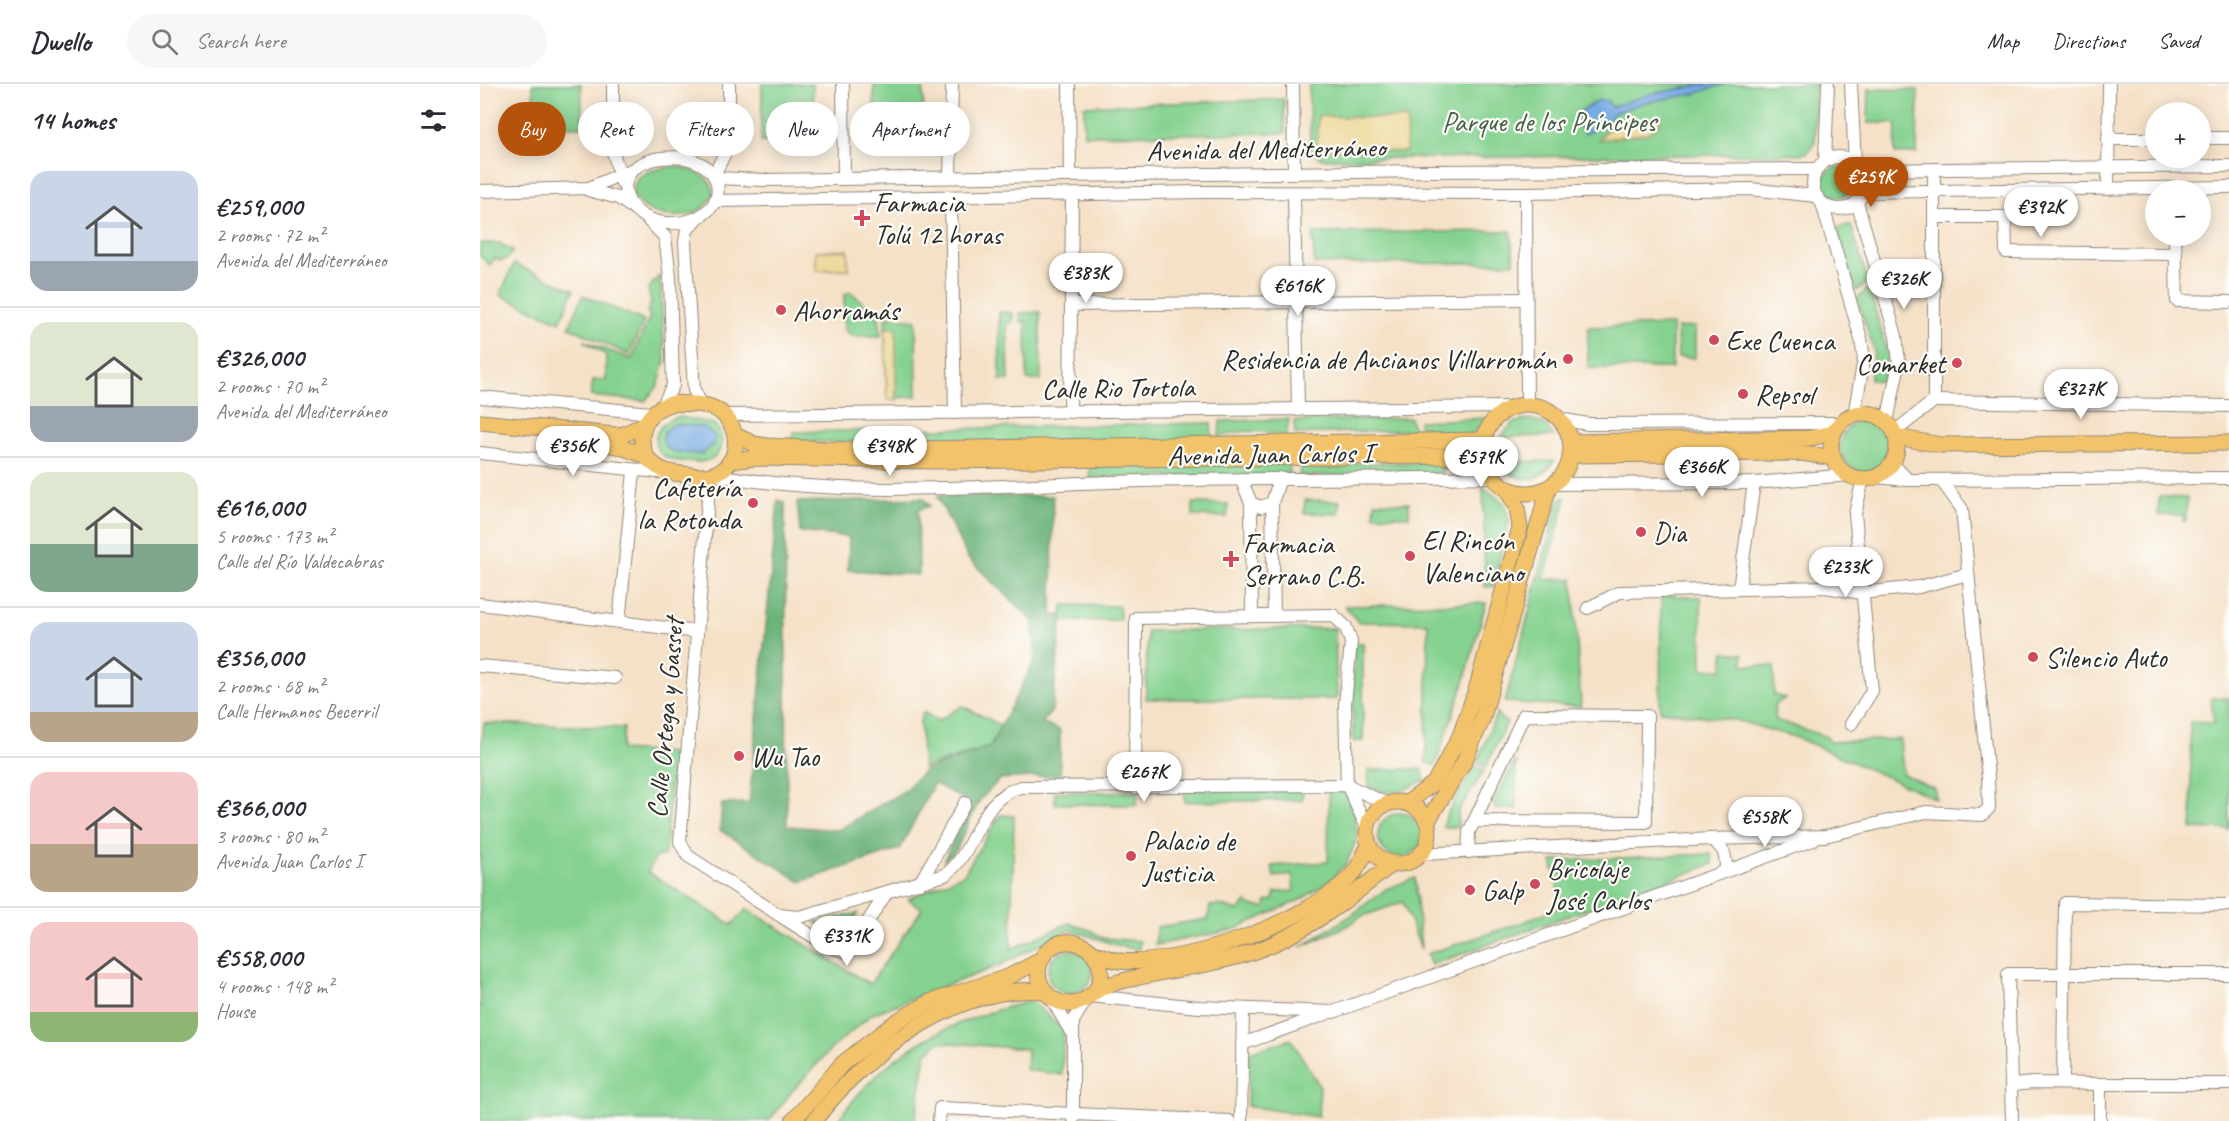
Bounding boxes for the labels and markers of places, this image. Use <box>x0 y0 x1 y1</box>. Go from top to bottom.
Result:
pin: €259K <box>1829 157 1913 208</box>
place label: Farmacia Tolú 12 horas <box>874 185 1004 252</box>
pin: €392K <box>1999 187 2083 238</box>
marker: Farmacia Tolú 12 horas <box>855 211 869 225</box>
pin: €383K <box>1044 253 1128 304</box>
pin: €326K <box>1862 259 1946 310</box>
pin: €616K <box>1256 266 1340 317</box>
place label: Ahorramás <box>793 293 901 328</box>
marker: Ahorramás <box>774 303 788 317</box>
place label: Exe Cuenca <box>1726 323 1836 358</box>
marker: Exe Cuenca <box>1707 333 1721 347</box>
place label: Residencia de Ancianos Villarromán <box>1221 342 1557 377</box>
place label: Comarket <box>1856 346 1948 381</box>
marker: Residencia de Ancianos Villarromán <box>1561 352 1575 366</box>
marker: Comarket <box>1950 356 1964 370</box>
pin: €327K <box>2039 369 2123 420</box>
place label: Repsol <box>1755 377 1819 412</box>
marker: Repsol <box>1736 387 1750 401</box>
pin: €356K <box>531 426 615 477</box>
pin: €348K <box>848 426 932 477</box>
pin: €579K <box>1439 437 1523 488</box>
pin: €366K <box>1660 447 1744 498</box>
place label: Cafetería la Rotonda <box>638 470 743 537</box>
marker: Cafetería la Rotonda <box>746 496 760 510</box>
place label: Dia <box>1653 515 1688 550</box>
place label: El Rincón Valenciano <box>1422 523 1527 590</box>
marker: Dia <box>1634 525 1648 539</box>
place label: Farmacia Serrano C.B. <box>1243 526 1365 593</box>
pin: €233K <box>1804 547 1888 598</box>
marker: El Rincón Valenciano <box>1403 549 1417 563</box>
marker: Farmacia Serrano C.B. <box>1224 552 1238 566</box>
place label: Silencio Auto <box>2045 640 2169 675</box>
marker: Silencio Auto <box>2026 650 2040 664</box>
place label: Wu Tao <box>751 739 821 774</box>
marker: Wu Tao <box>732 749 746 763</box>
pin: €267K <box>1102 752 1186 803</box>
pin: €558K <box>1723 797 1807 848</box>
place label: Palacio de Justicia <box>1141 823 1237 890</box>
marker: Palacio de Justicia <box>1124 849 1138 863</box>
place label: Bricolaje José Carlos <box>1545 851 1653 918</box>
place label: Galp <box>1482 873 1525 908</box>
marker: Bricolaje José Carlos <box>1528 877 1542 891</box>
marker: Galp <box>1463 883 1477 897</box>
pin: €331K <box>805 916 889 967</box>

